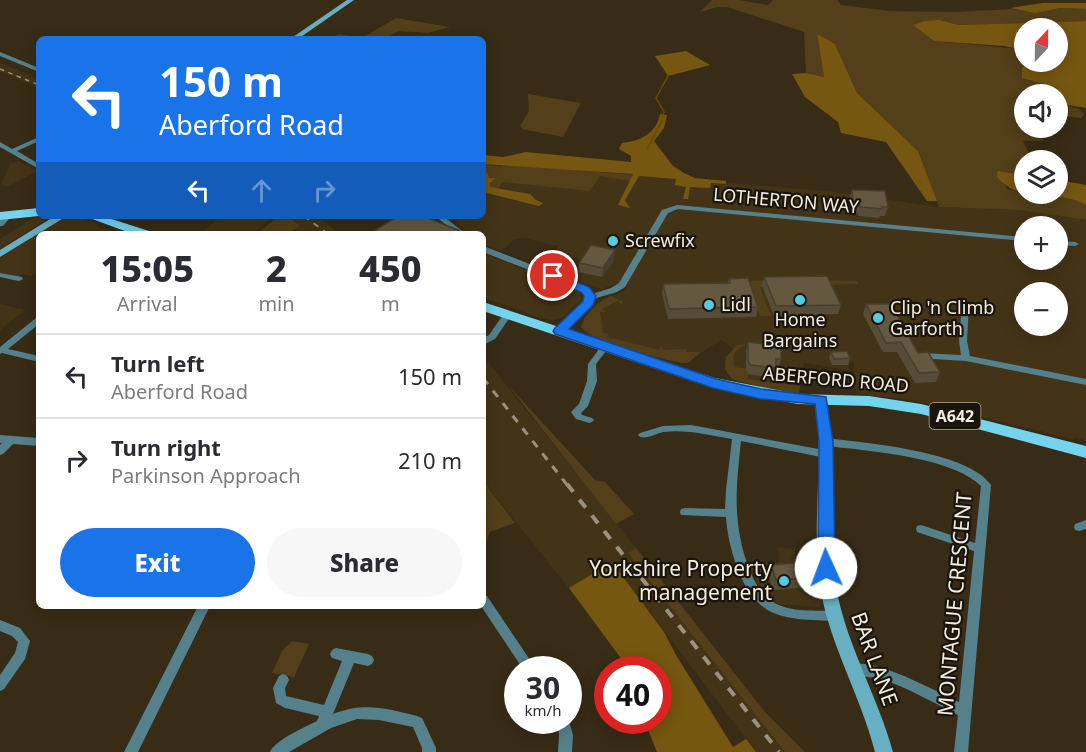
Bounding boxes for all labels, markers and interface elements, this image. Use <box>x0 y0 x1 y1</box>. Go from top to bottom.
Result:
north arrow <box>1014 18 1068 72</box>
map controls <box>1014 18 1068 336</box>
text: 150 m <box>159 52 283 109</box>
icon: left <box>60 60 138 138</box>
button: sound <box>1014 84 1068 138</box>
text: Aberford Road <box>159 106 344 143</box>
button: layers <box>1014 150 1068 204</box>
icon: left <box>182 174 215 207</box>
icon: ahead <box>245 174 278 207</box>
icon: right <box>308 174 341 207</box>
street label: LOTHERTON WAY <box>712 182 861 218</box>
button: + <box>1014 216 1068 270</box>
place label: Screwfix <box>625 228 695 252</box>
marker: Screwfix <box>606 234 620 248</box>
text: 15:05 <box>100 244 194 293</box>
text: 2 <box>266 244 287 293</box>
text: 450 <box>359 244 422 293</box>
pin <box>527 250 578 301</box>
icon: arrive <box>536 259 569 292</box>
button: − <box>1014 282 1068 336</box>
text: Arrival <box>117 290 178 317</box>
text: min <box>258 290 295 317</box>
text: m <box>381 290 400 317</box>
place label: Lidl <box>721 292 751 316</box>
marker: Home Bargains <box>793 293 807 307</box>
place label: Clip 'n Climb Garforth <box>890 295 994 340</box>
marker: Lidl <box>702 298 716 312</box>
place label: Home Bargains <box>763 307 837 352</box>
marker: Clip 'n Climb Garforth <box>871 311 885 325</box>
text: Turn left <box>111 348 205 378</box>
icon: left <box>60 360 93 393</box>
text: 150 m <box>398 361 462 391</box>
street label: ABERFORD ROAD <box>762 361 910 397</box>
text: Aberford Road <box>111 378 248 405</box>
road number: A642 <box>930 403 980 429</box>
text: Turn right <box>111 432 221 462</box>
icon: right <box>60 444 93 477</box>
text: 210 m <box>398 445 462 475</box>
text: Parkinson Approach <box>111 462 301 489</box>
street label: MONTAGUE CRESCENT <box>930 491 978 717</box>
button: Exit <box>60 528 255 597</box>
button: Share <box>267 528 462 597</box>
position arrow <box>794 536 858 600</box>
place label: Yorkshire Property management <box>589 554 772 606</box>
marker: Yorkshire Property management <box>777 574 791 588</box>
street label: BAR LANE <box>845 608 905 709</box>
speed limit sign: 40 <box>594 656 672 734</box>
text: 30 <box>526 667 560 708</box>
text: km/h <box>525 700 561 720</box>

